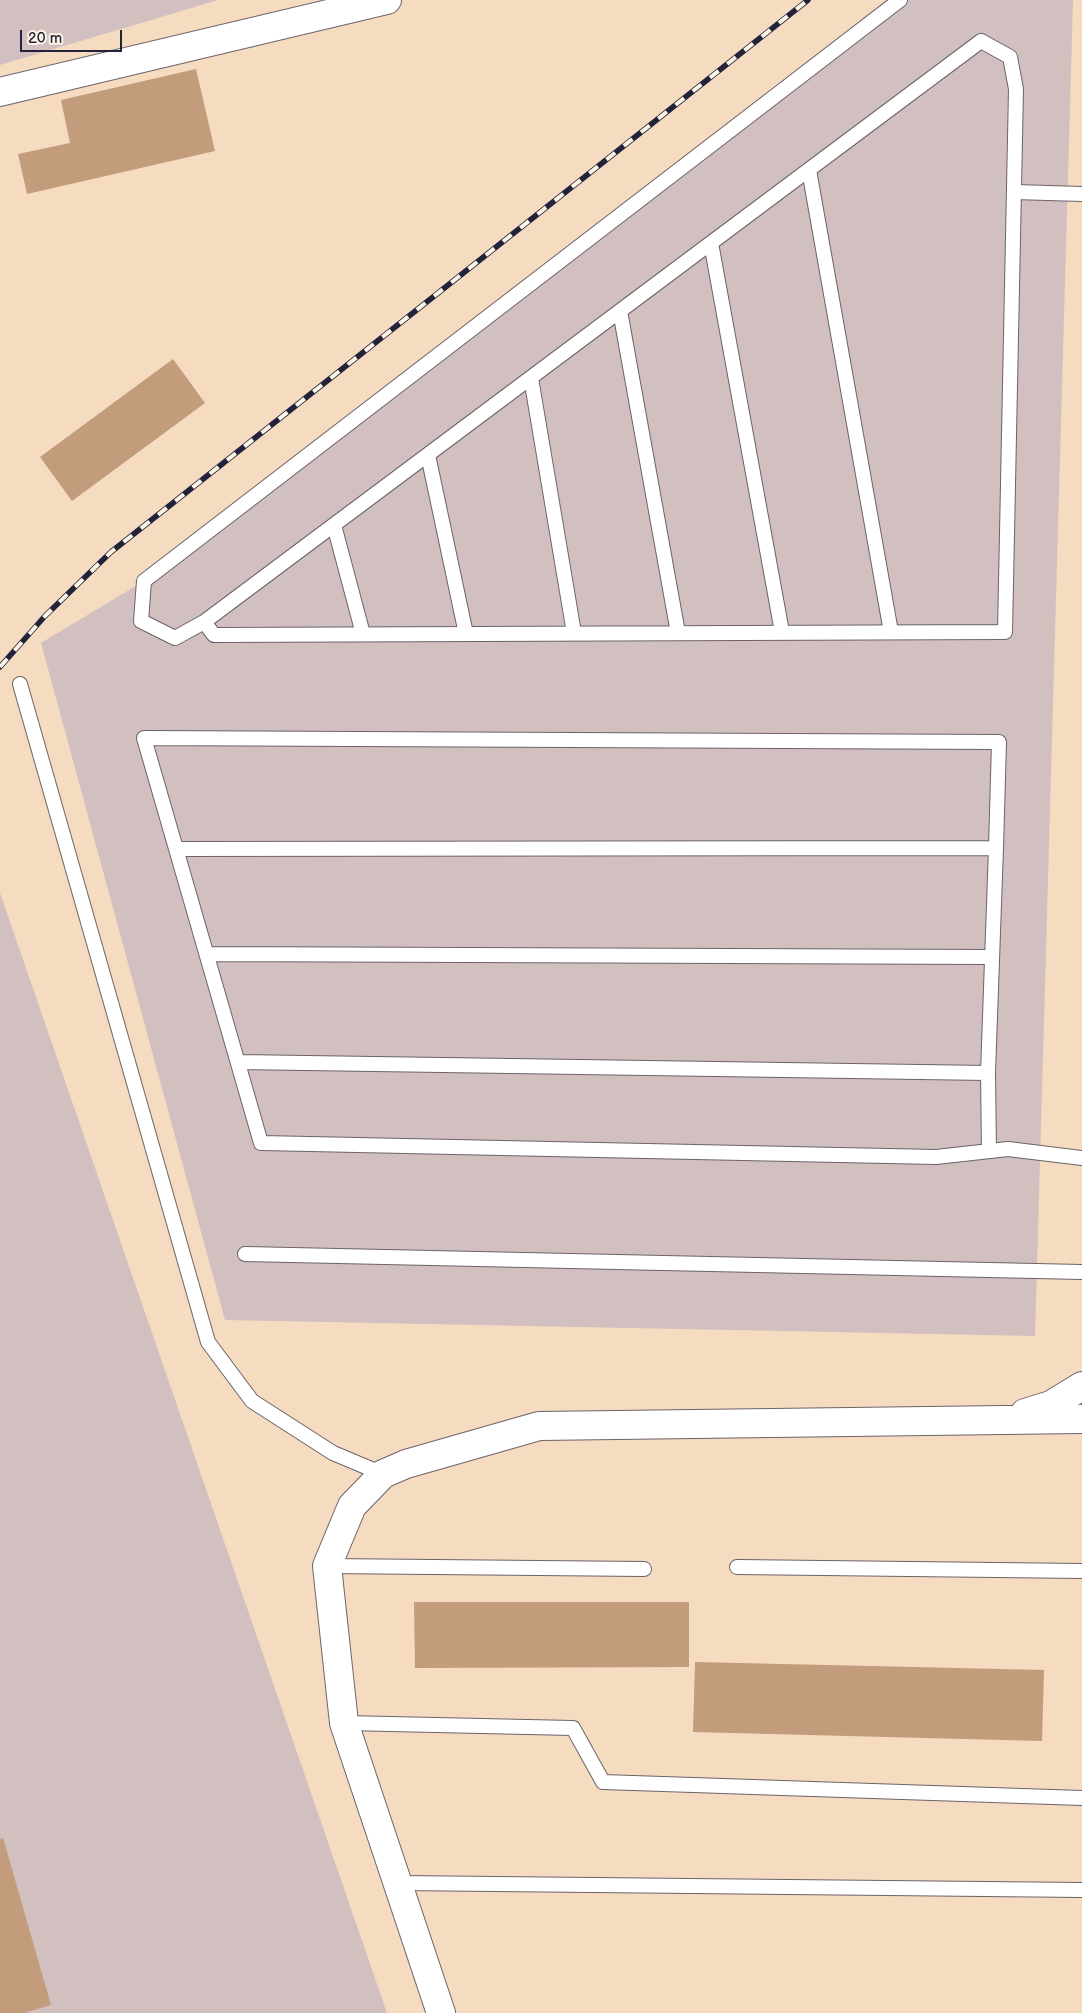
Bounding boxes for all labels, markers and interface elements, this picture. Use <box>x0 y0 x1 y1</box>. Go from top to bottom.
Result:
scale bar <box>22 20 125 52</box>
text: 20 m <box>28 29 62 48</box>

